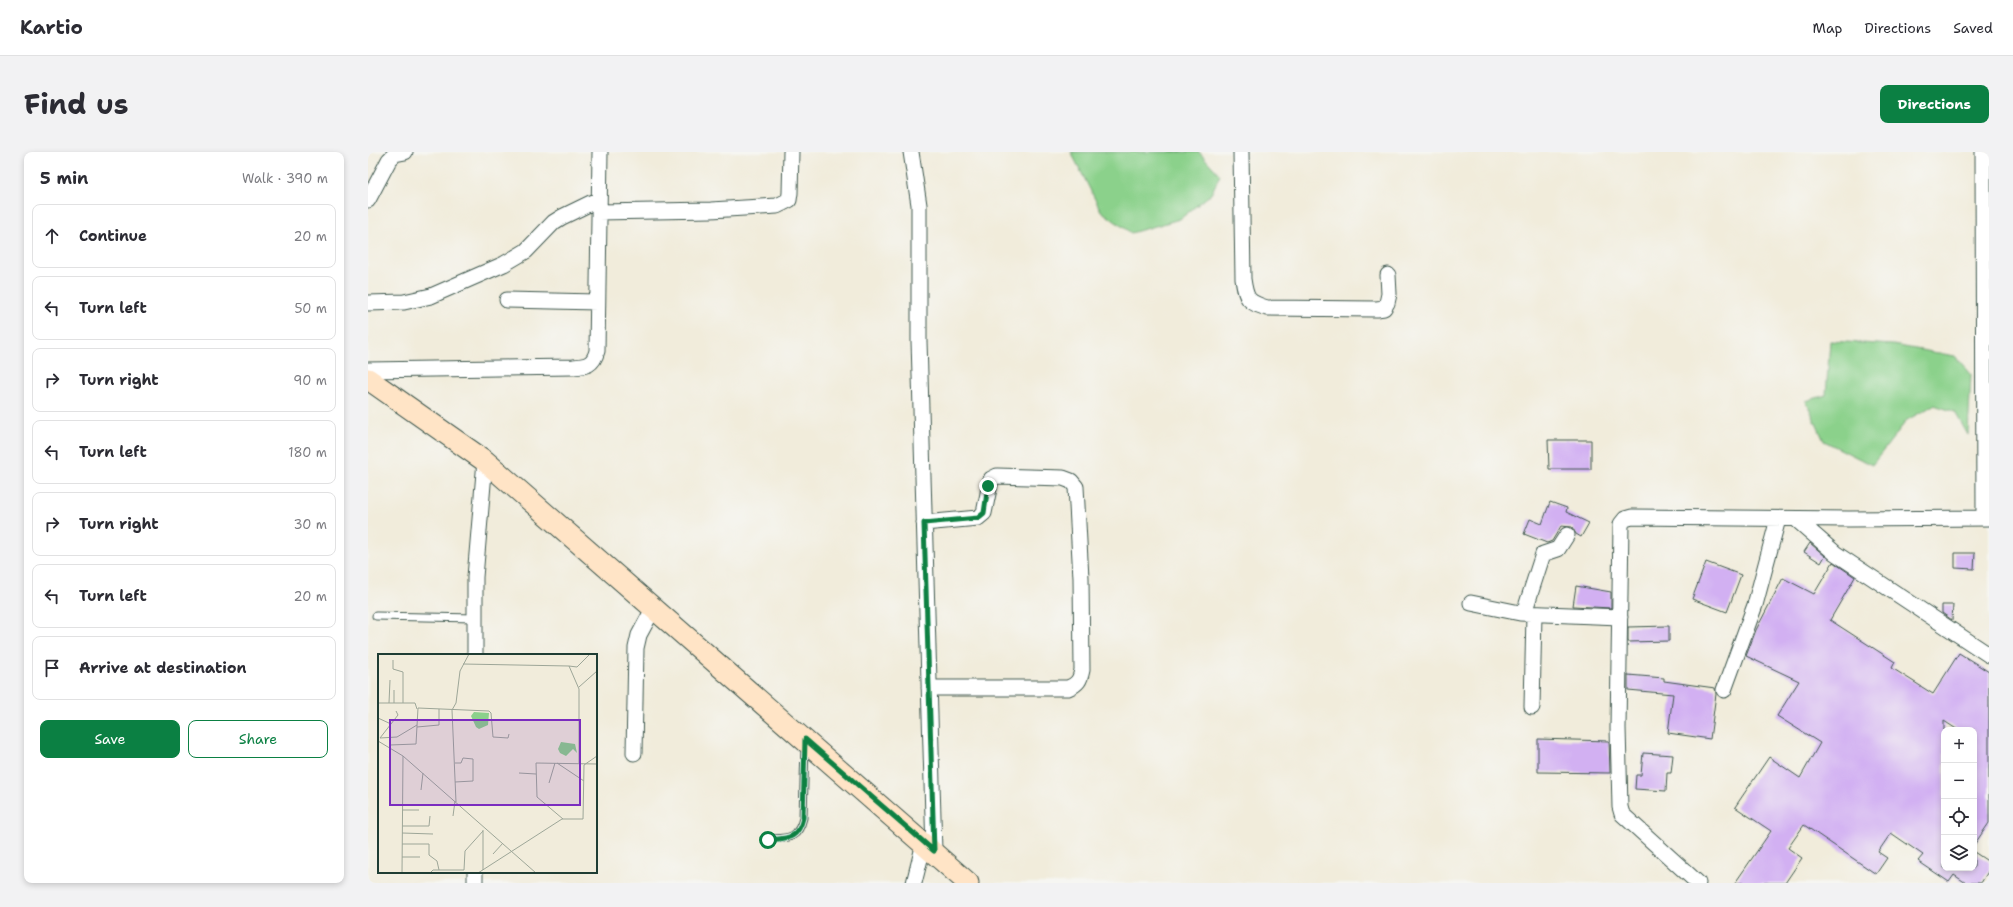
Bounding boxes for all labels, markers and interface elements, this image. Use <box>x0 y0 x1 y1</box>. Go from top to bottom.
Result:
text: Kartio <box>20 15 83 40</box>
text: Map <box>1813 19 1843 37</box>
text: Directions <box>1865 19 1931 37</box>
text: Saved <box>1953 19 1993 37</box>
text: Find us <box>24 85 129 123</box>
button: Directions <box>1880 85 1989 123</box>
text: 5 min <box>40 167 88 189</box>
text: Walk · 390 m <box>242 170 328 187</box>
icon: ahead <box>41 225 63 247</box>
text: Continue <box>79 226 147 246</box>
text: 20 m <box>294 228 327 245</box>
icon: left <box>41 297 63 319</box>
text: Turn left <box>79 298 147 318</box>
text: 50 m <box>294 300 327 317</box>
icon: right <box>41 369 63 391</box>
text: Turn right <box>79 370 159 390</box>
text: 90 m <box>293 372 327 389</box>
icon: left <box>41 441 63 463</box>
text: Turn left <box>79 442 147 462</box>
text: 180 m <box>288 444 327 461</box>
route end <box>979 477 997 495</box>
icon: right <box>41 513 63 535</box>
text: Turn right <box>79 514 159 534</box>
text: 30 m <box>293 516 327 533</box>
icon: left <box>41 585 63 607</box>
text: Turn left <box>79 586 147 606</box>
text: 20 m <box>294 588 327 605</box>
inset map <box>378 654 597 873</box>
icon: arrive <box>41 657 63 679</box>
text: Arrive at destination <box>79 658 247 678</box>
button: Save <box>40 720 180 758</box>
button: Share <box>188 720 328 758</box>
map controls <box>1941 727 1977 871</box>
button: + <box>1941 727 1977 763</box>
button: − <box>1941 763 1977 799</box>
button: locate <box>1941 799 1977 835</box>
route start <box>759 831 777 849</box>
button: layers <box>1941 835 1977 871</box>

